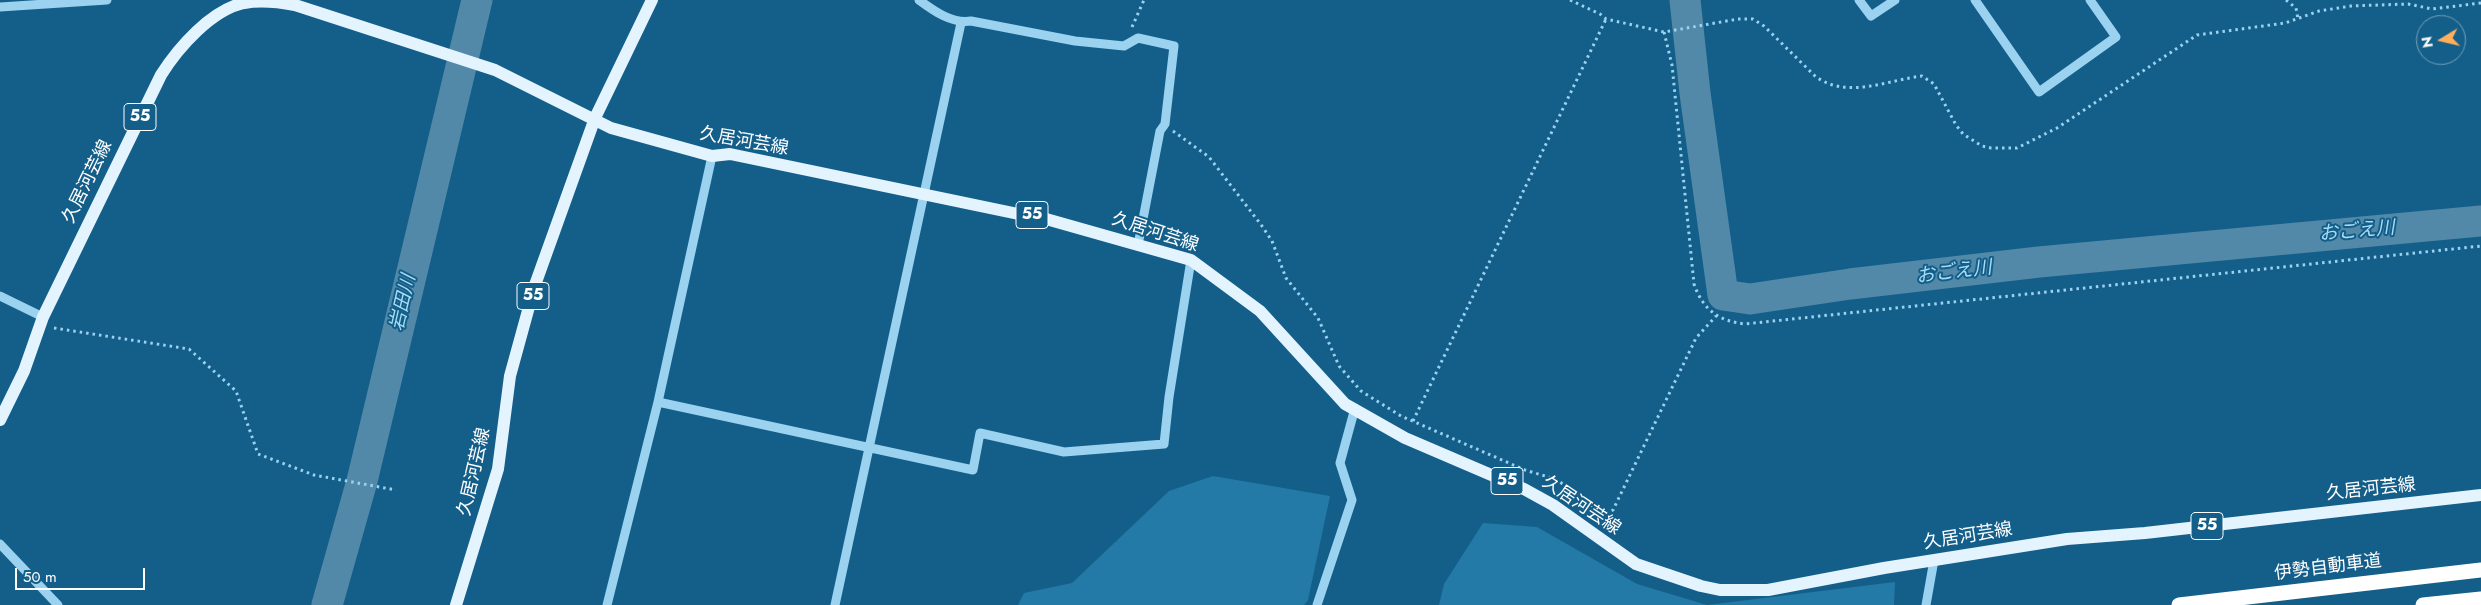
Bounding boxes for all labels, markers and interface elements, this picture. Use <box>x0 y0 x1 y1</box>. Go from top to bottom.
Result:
north arrow <box>2416 15 2466 65</box>
text: N <box>2416 35 2438 49</box>
road number: 55 <box>124 104 156 130</box>
street label: 久居河芸線 <box>698 124 790 160</box>
street label: 久居河芸線 <box>59 137 117 227</box>
road number: 55 <box>1016 202 1048 228</box>
street label: 久居河芸線 <box>1109 209 1201 257</box>
water label: おごえ川 <box>2318 217 2396 247</box>
water label: おごえ川 <box>1915 257 1993 289</box>
water label: 岩田川 <box>386 273 422 333</box>
road number: 55 <box>517 282 549 310</box>
street label: 久居河芸線 <box>454 426 496 518</box>
road number: 55 <box>1491 468 1523 494</box>
street label: 久居河芸線 <box>1538 472 1624 540</box>
street label: 久居河芸線 <box>2325 475 2417 505</box>
road number: 55 <box>2191 512 2223 540</box>
street label: 久居河芸線 <box>1922 519 2014 555</box>
street label: 伊勢自動車道 <box>2273 551 2383 585</box>
scale bar <box>18 558 148 590</box>
text: 50 m <box>23 566 57 588</box>

